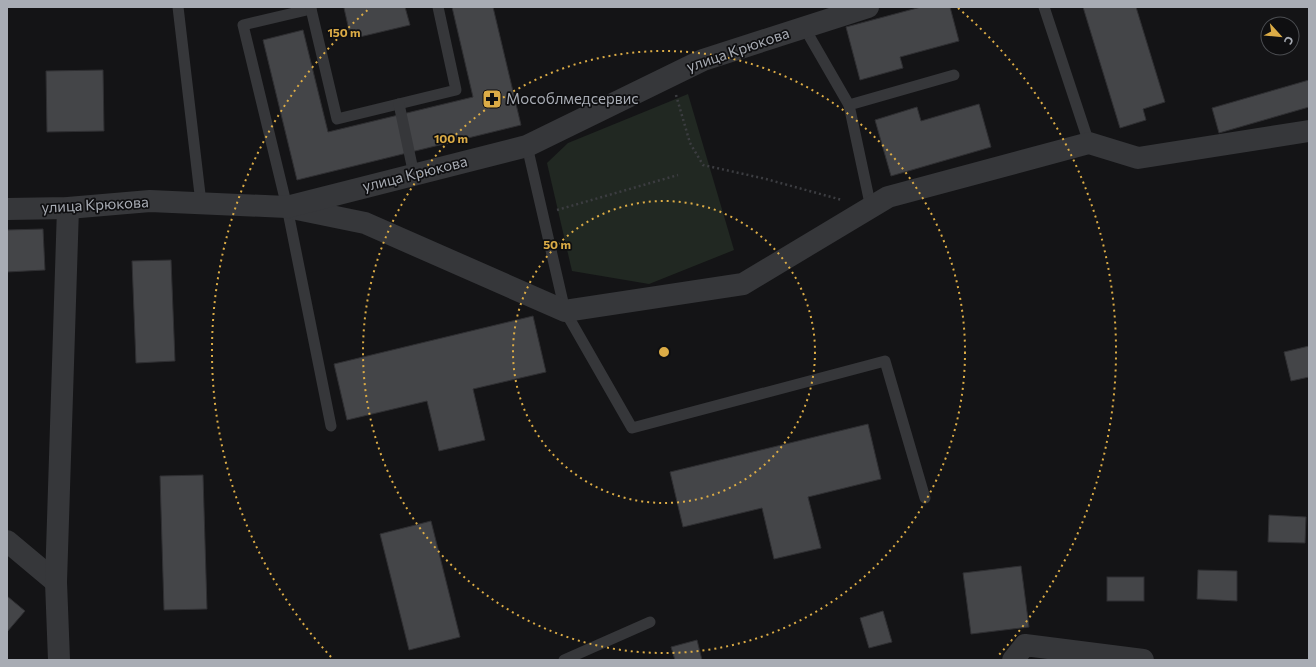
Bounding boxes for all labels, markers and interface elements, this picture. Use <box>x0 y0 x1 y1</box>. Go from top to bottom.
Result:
north arrow <box>1260 16 1300 56</box>
street label: улица Крюкова <box>684 23 791 75</box>
text: 150 m <box>327 25 361 39</box>
text: С <box>1282 34 1297 47</box>
pharmacy icon: Мособлмедсервис <box>481 88 503 110</box>
place label: Мособлмедсервис <box>506 89 639 107</box>
text: 100 m <box>434 131 468 145</box>
street label: улица Крюкова <box>360 151 469 195</box>
street label: улица Крюкова <box>41 192 149 216</box>
text: 50 m <box>543 237 571 251</box>
centre of rings <box>657 345 671 359</box>

